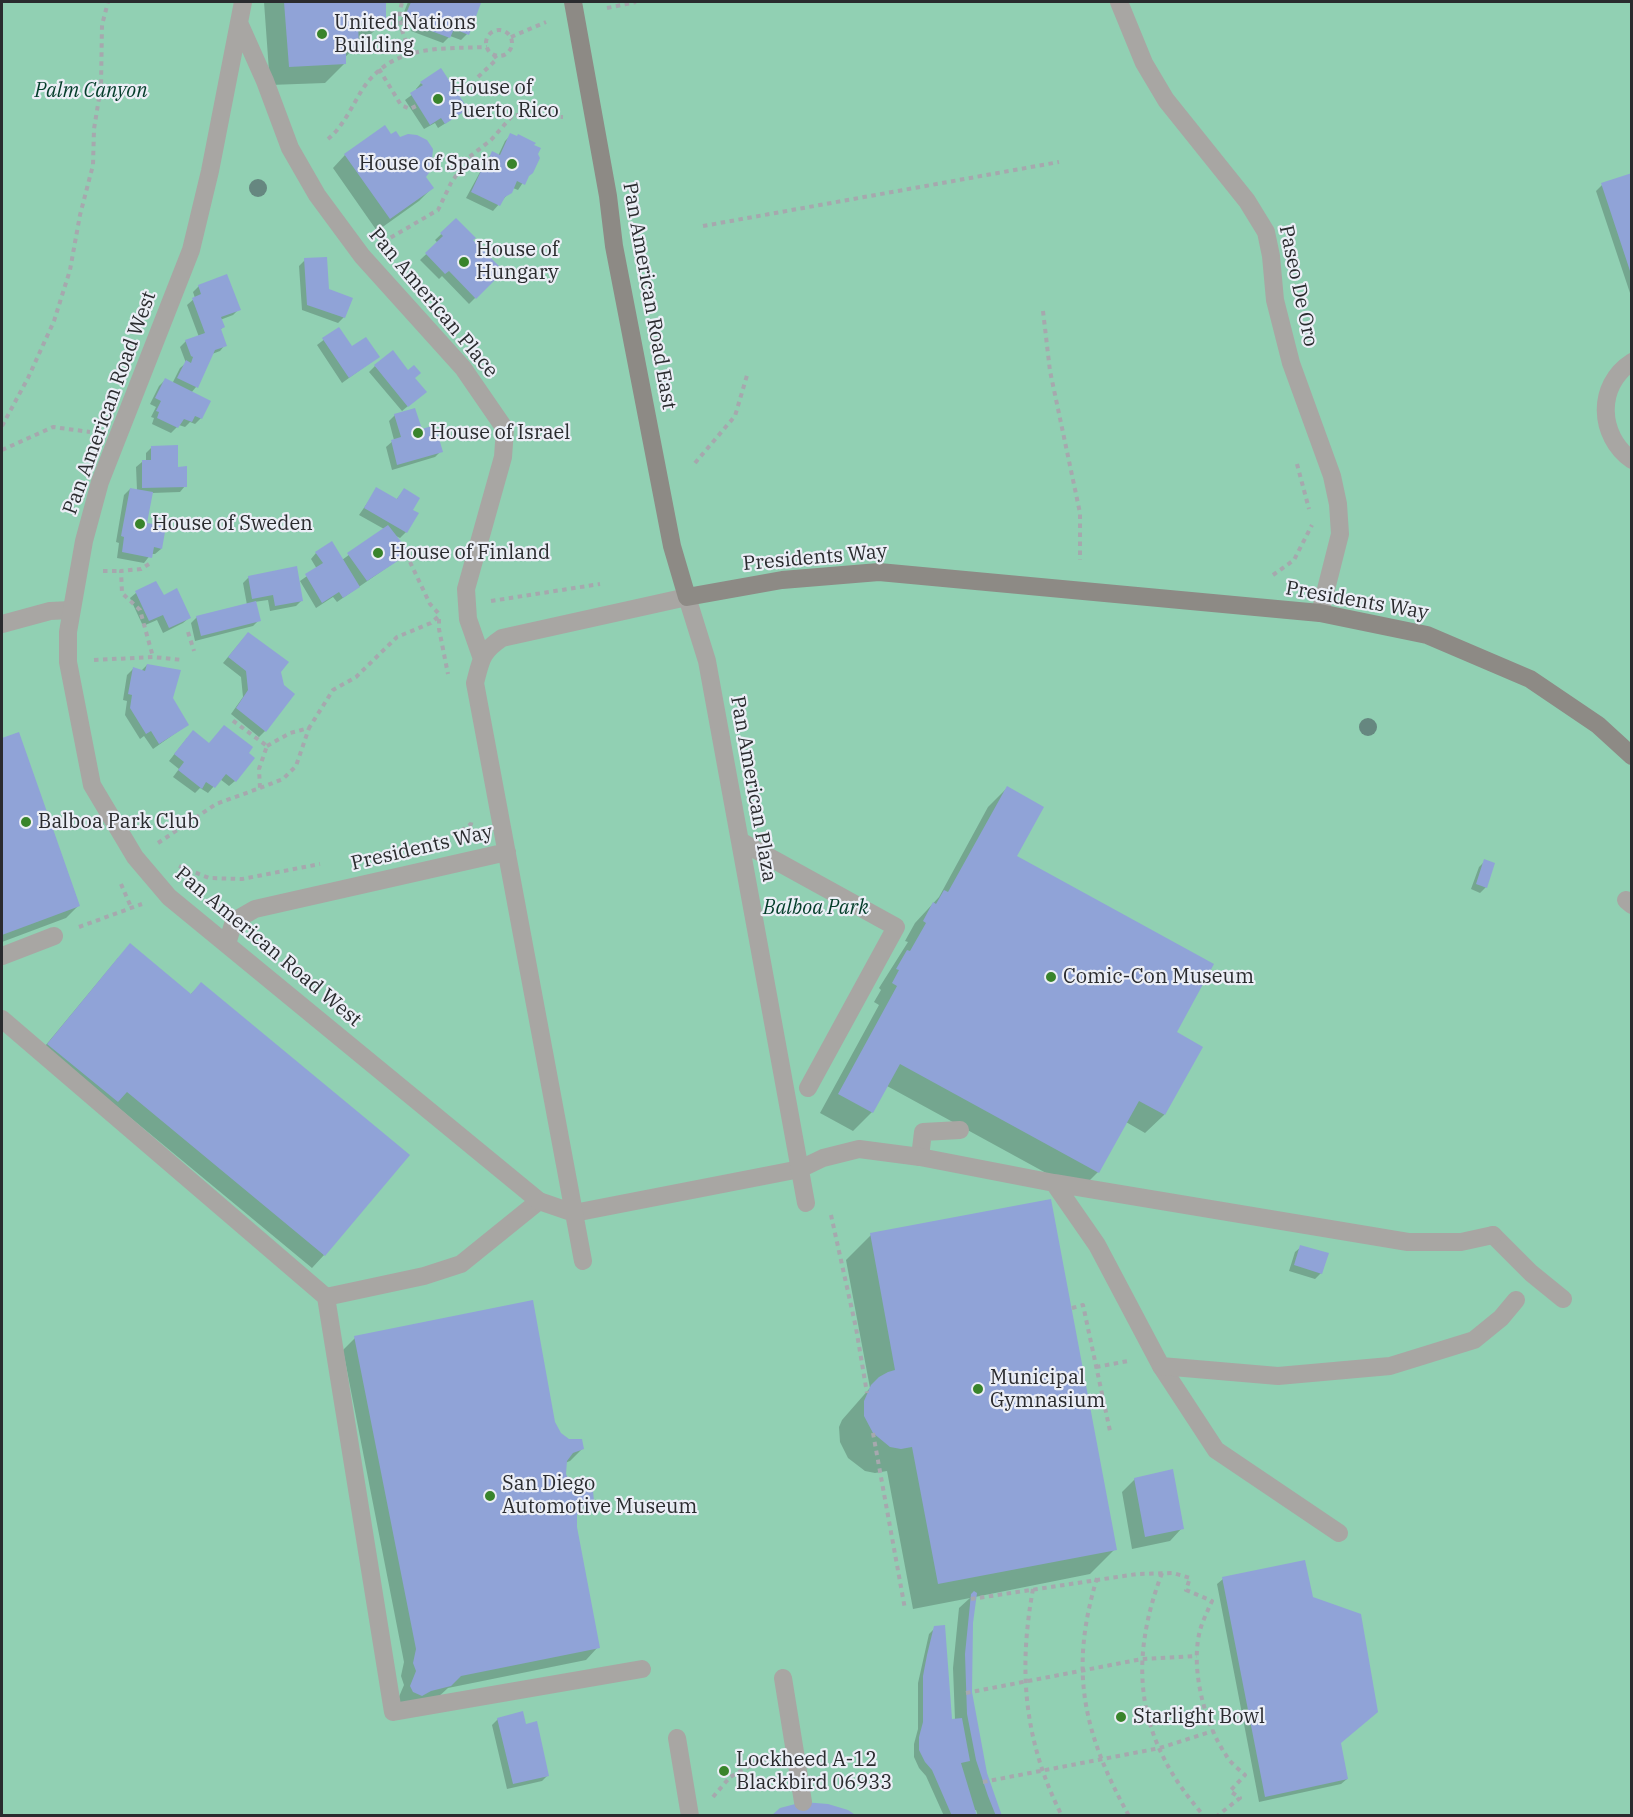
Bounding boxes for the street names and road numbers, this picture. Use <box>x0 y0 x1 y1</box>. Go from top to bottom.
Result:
street label: Pan American Road East <box>617 180 681 412</box>
street label: Pan American Place <box>363 223 503 383</box>
street label: Paseo De Oro <box>1273 223 1323 349</box>
street label: Pan American Road West <box>58 288 162 518</box>
street label: Presidents Way <box>742 540 888 576</box>
street label: Presidents Way <box>1284 577 1430 625</box>
street label: Pan American Plaza <box>725 694 781 884</box>
street label: Presidents Way <box>349 820 495 876</box>
street label: Pan American Road West <box>170 862 366 1032</box>

